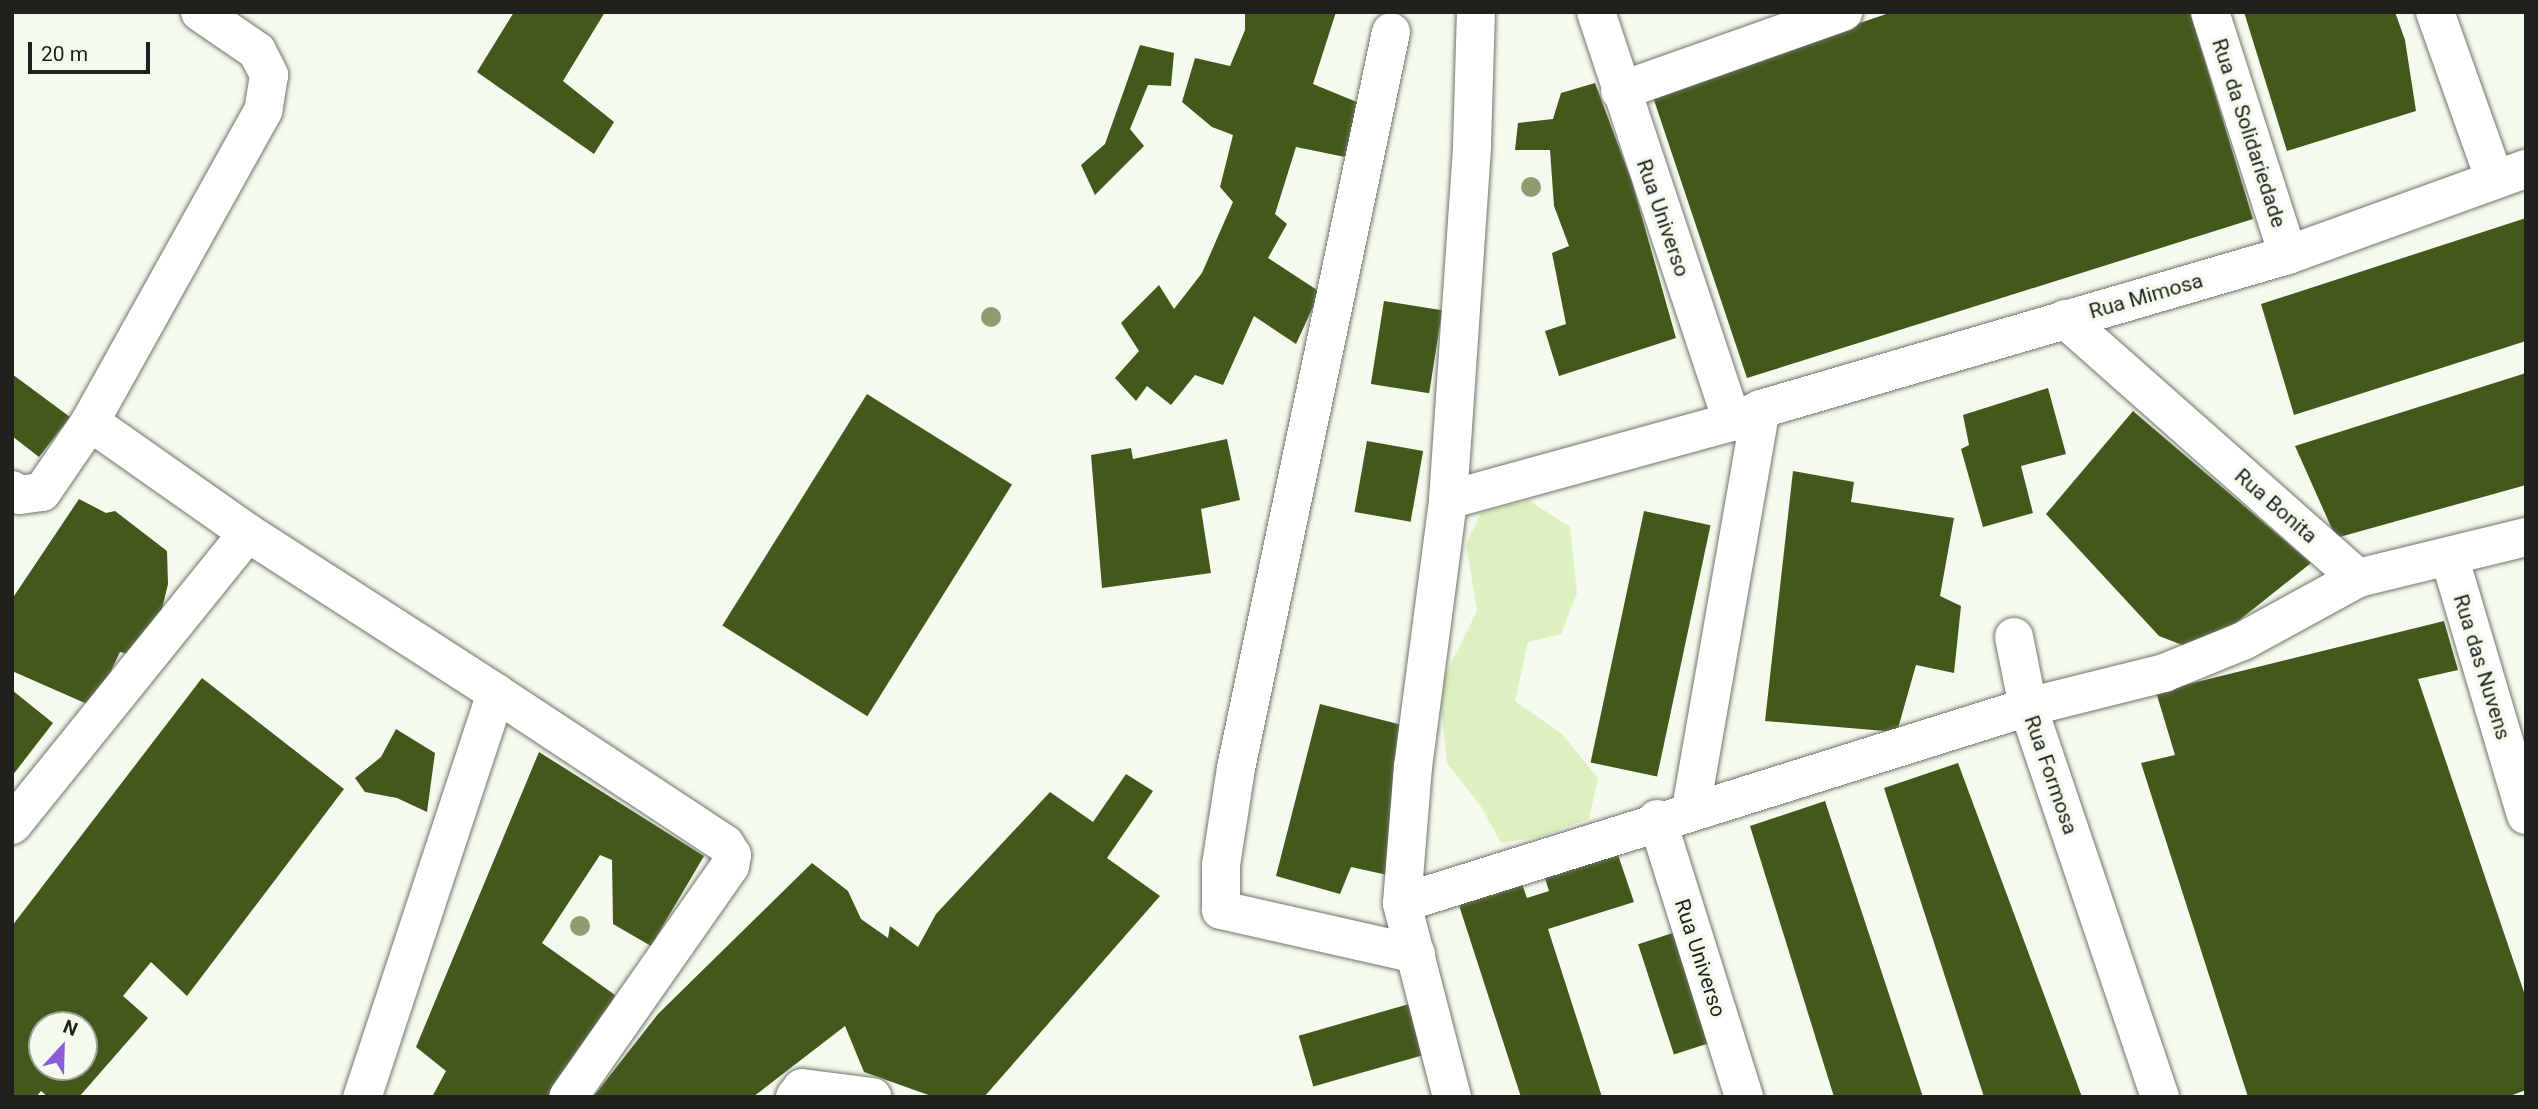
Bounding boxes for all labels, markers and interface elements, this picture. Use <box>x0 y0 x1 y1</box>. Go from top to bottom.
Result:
scale bar <box>32 28 154 72</box>
street label: Rua da Solidariedade <box>2207 35 2291 231</box>
text: 20 m <box>41 42 88 66</box>
street label: Rua Universo <box>1631 156 1695 280</box>
street label: Rua Mimosa <box>2086 268 2206 324</box>
street label: Rua Bonita <box>2230 463 2322 549</box>
street label: Rua das Nuvens <box>2448 591 2516 743</box>
street label: Rua Formosa <box>2019 712 2083 838</box>
street label: Rua Universo <box>1669 896 1731 1020</box>
north arrow <box>28 1011 98 1081</box>
text: N <box>60 1015 81 1041</box>

